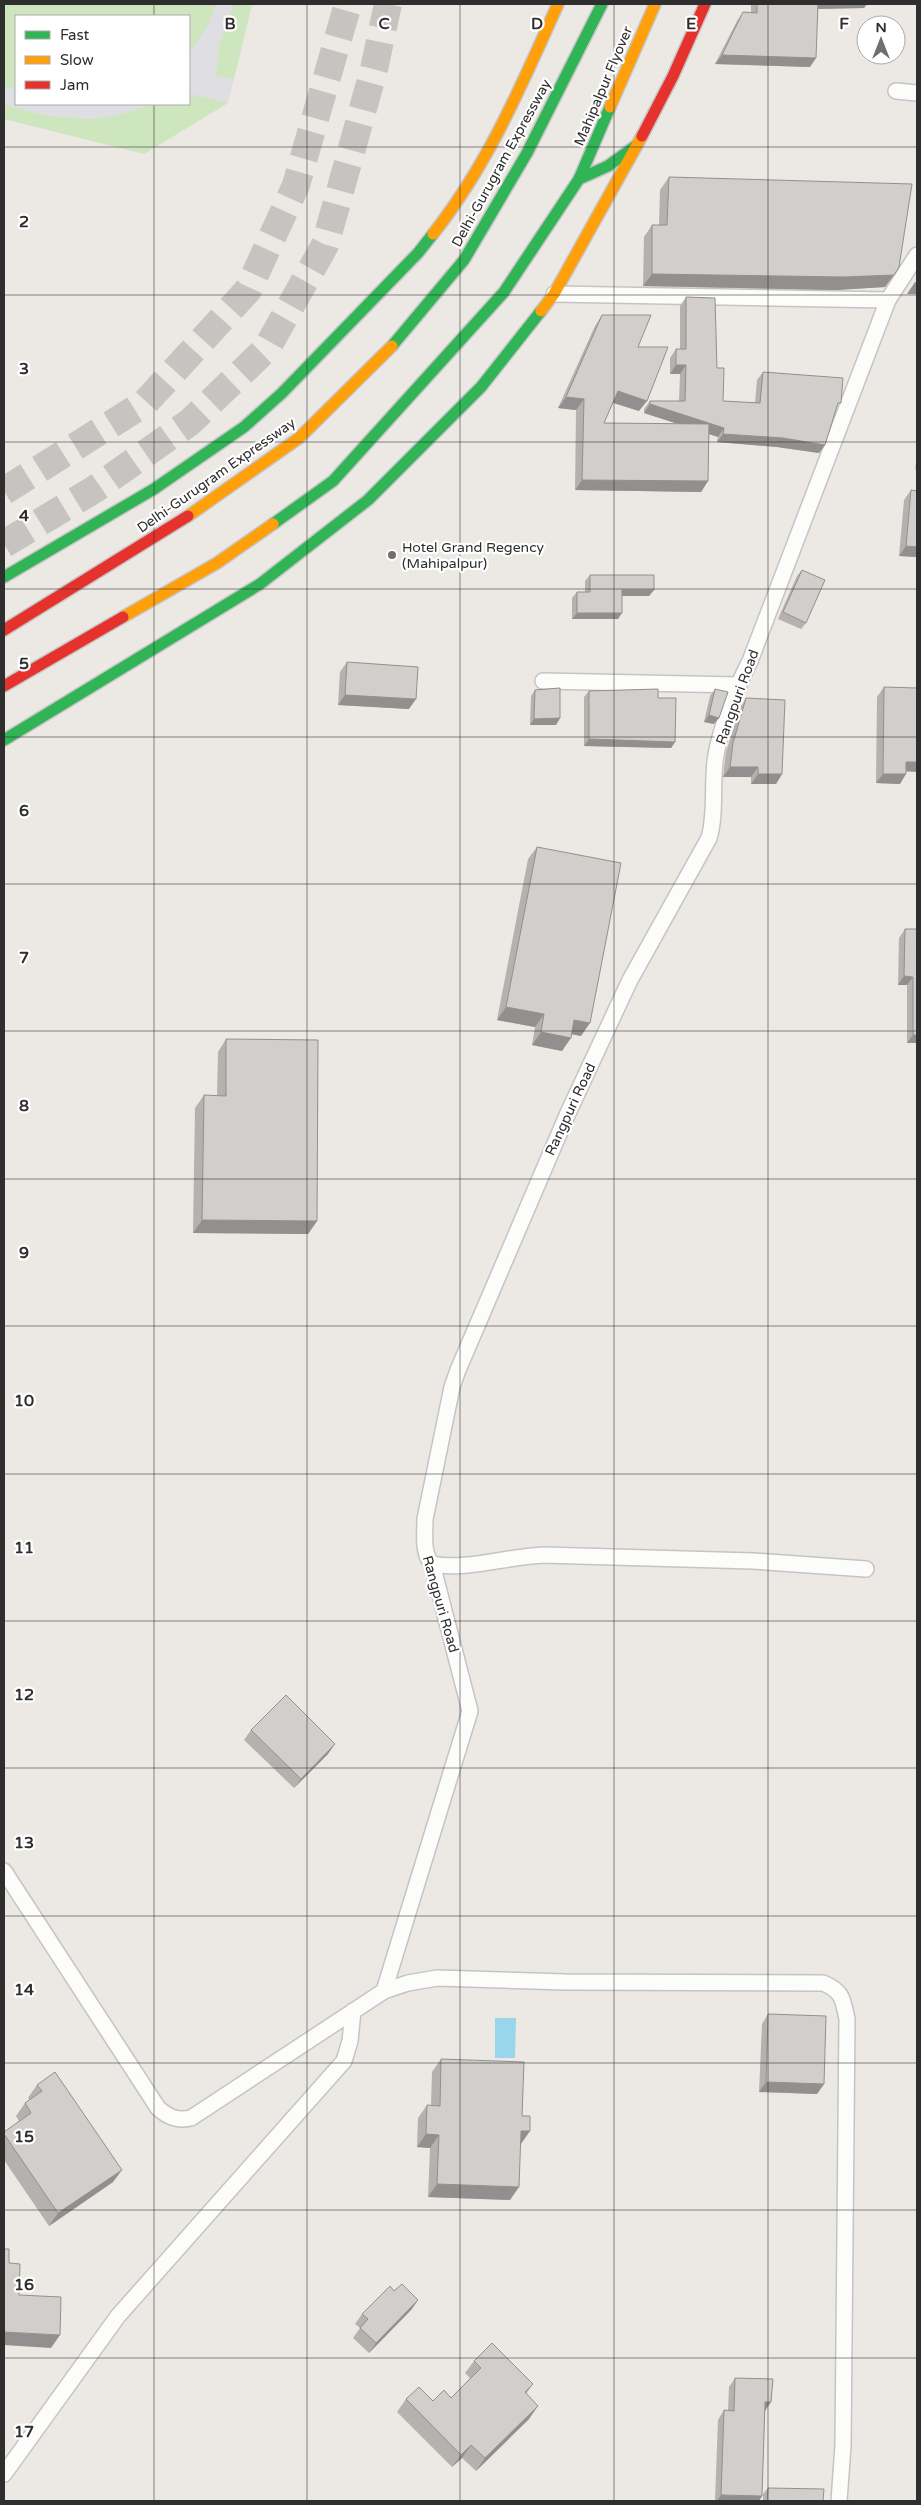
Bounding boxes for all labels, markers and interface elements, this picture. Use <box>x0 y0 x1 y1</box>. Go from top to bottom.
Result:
text: B <box>224 14 236 34</box>
text: C <box>378 14 390 34</box>
text: D <box>531 14 543 34</box>
text: E <box>686 14 696 34</box>
text: F <box>839 14 849 34</box>
legend <box>15 15 190 105</box>
north arrow <box>856 15 906 65</box>
text: N <box>875 19 887 36</box>
street label: Mahipalpur Flyover <box>571 23 637 149</box>
text: Fast <box>60 26 90 44</box>
text: Slow <box>60 51 94 69</box>
text: Jam <box>60 76 89 94</box>
street label: Delhi-Gurugram Expressway <box>448 76 555 250</box>
text: 2 <box>19 212 29 232</box>
text: 3 <box>19 359 29 379</box>
street label: Delhi-Gurugram Expressway <box>134 414 299 537</box>
text: 4 <box>19 506 29 526</box>
place label: Hotel Grand Regency (Mahipalpur) <box>402 539 545 572</box>
marker: Hotel Grand Regency (Mahipalpur) <box>386 549 398 561</box>
street label: Rangpuri Road <box>712 647 763 747</box>
text: 5 <box>19 654 29 674</box>
text: 6 <box>19 801 29 821</box>
text: 7 <box>19 948 29 968</box>
street label: Rangpuri Road <box>542 1060 599 1158</box>
text: 8 <box>19 1096 29 1116</box>
text: 9 <box>19 1243 29 1263</box>
text: 10 <box>14 1391 34 1411</box>
text: 11 <box>14 1538 34 1558</box>
street label: Rangpuri Road <box>419 1554 463 1655</box>
text: 12 <box>14 1685 34 1705</box>
text: 13 <box>14 1833 34 1853</box>
text: 14 <box>14 1980 34 2000</box>
text: 15 <box>14 2127 34 2147</box>
text: 16 <box>14 2275 34 2295</box>
text: 17 <box>14 2422 34 2442</box>

